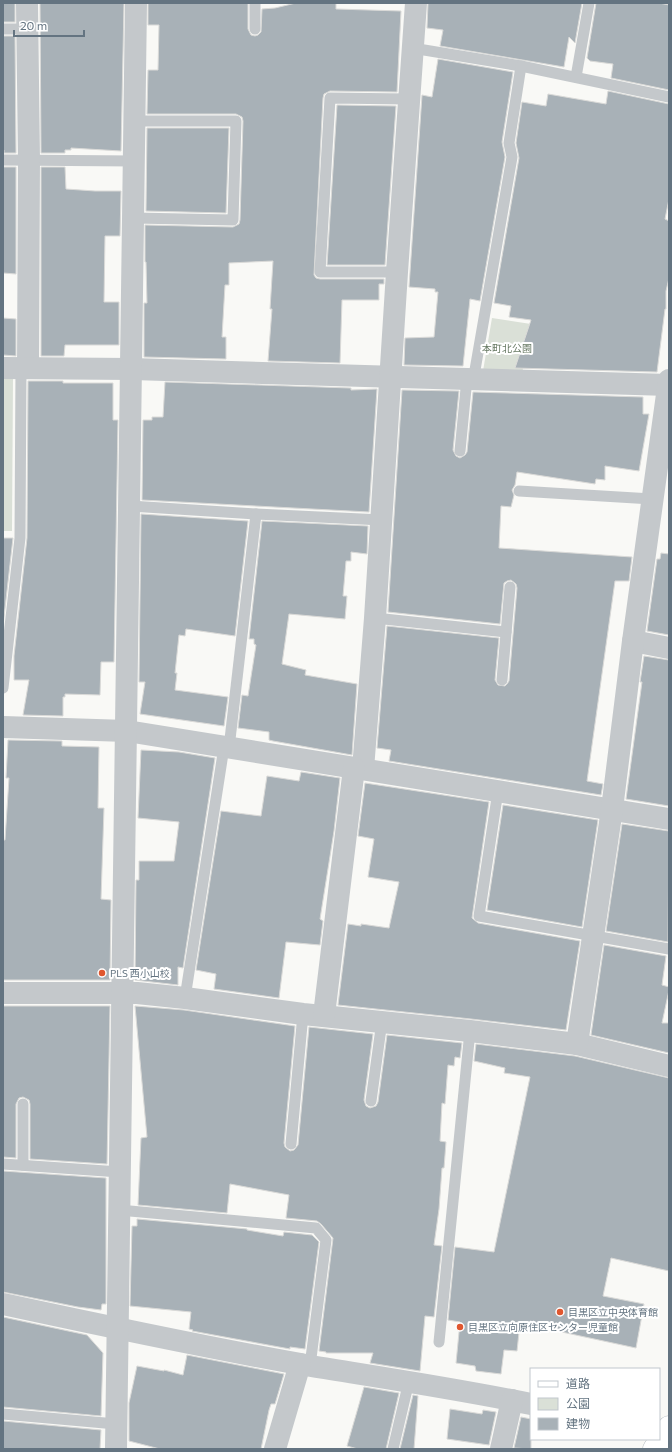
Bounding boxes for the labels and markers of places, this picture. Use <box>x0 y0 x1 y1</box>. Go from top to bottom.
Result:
place label: PLS 西小山校 <box>110 967 170 979</box>
marker: PLS 西小山校 <box>97 968 107 978</box>
place label: 目黒区立中央体育館 <box>568 1306 658 1318</box>
marker: 目黒区立中央体育館 <box>555 1307 565 1317</box>
place label: 目黒区立向原住区センター児童館 <box>468 1321 618 1333</box>
marker: 目黒区立向原住区センター児童館 <box>455 1322 465 1332</box>

